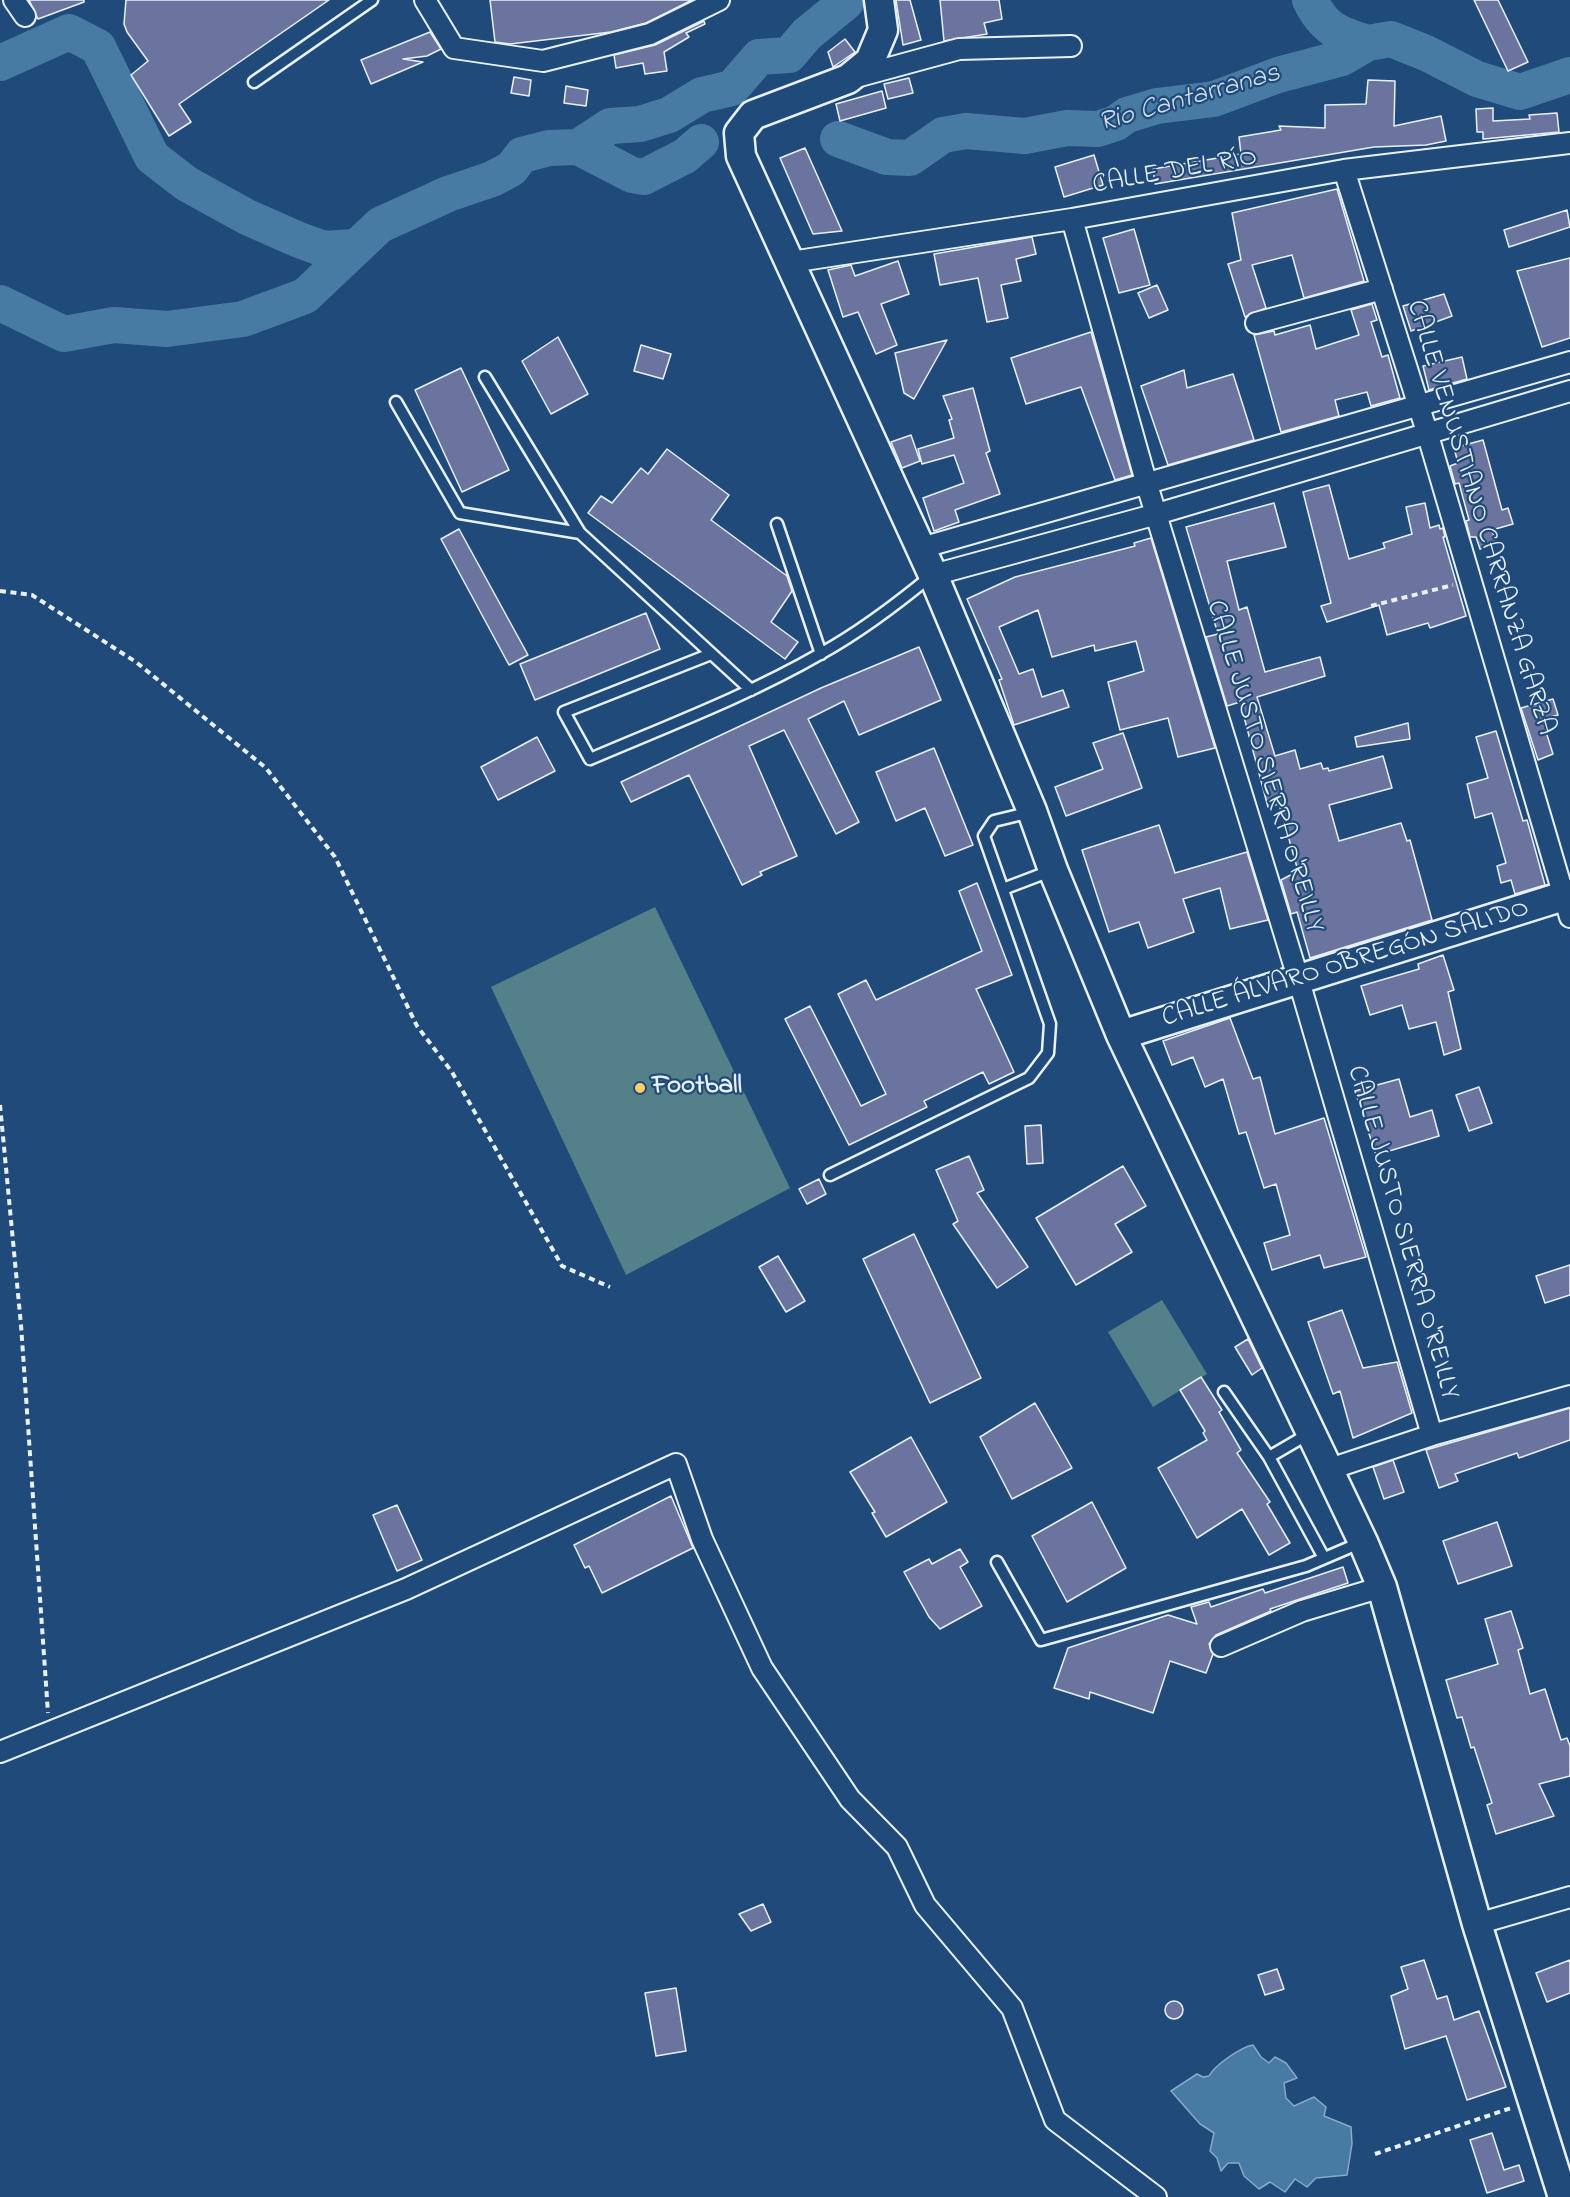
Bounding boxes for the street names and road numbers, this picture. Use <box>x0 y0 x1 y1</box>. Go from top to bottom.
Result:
street label: CALLE DEL RÍO <box>1090 143 1260 203</box>
street label: CALLE VENUSTIANO CARRANZA GARZA <box>1397 297 1561 739</box>
street label: CALLE JUSTO SIERRA O'REILLY <box>1197 597 1329 937</box>
street label: CALLE ÁLVARO OBREGÓN SALIDO <box>1159 894 1533 1036</box>
street label: CALLE JUSTO SIERRA O'REILLY <box>1338 1062 1464 1404</box>

